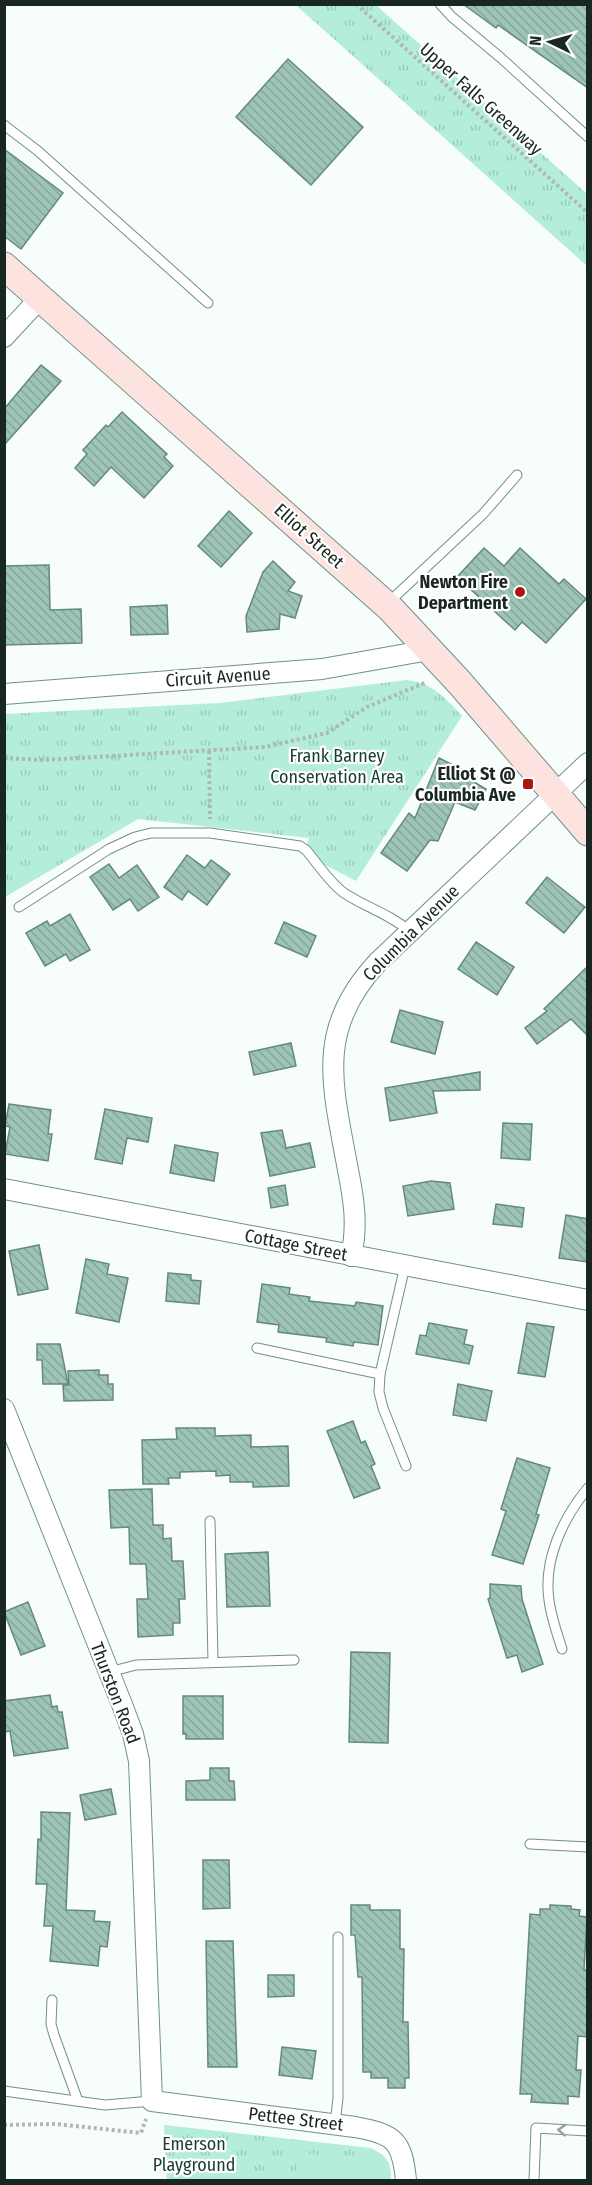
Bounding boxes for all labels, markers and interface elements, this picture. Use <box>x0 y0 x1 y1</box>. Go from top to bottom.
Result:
north arrow <box>520 12 580 72</box>
text: N <box>526 35 545 46</box>
street label: Upper Falls Greenway <box>415 38 547 160</box>
street label: Elliot Street <box>270 499 348 573</box>
place label: Newton Fire Department <box>418 571 509 614</box>
marker: Newton Fire Department <box>513 585 527 599</box>
street label: Circuit Avenue <box>165 662 271 692</box>
park label: Frank Barney Conservation Area <box>270 745 404 788</box>
place label: Elliot St @ Columbia Ave <box>415 763 516 806</box>
marker: Elliot St @ Columbia Ave <box>521 777 535 791</box>
street label: Columbia Avenue <box>358 880 464 986</box>
street label: Cottage Street <box>243 1224 349 1266</box>
street label: Thurston Road <box>86 1639 144 1747</box>
street label: Pettee Street <box>247 2102 345 2136</box>
one-way arrow <box>557 2123 566 2136</box>
park label: Emerson Playground <box>153 2133 235 2176</box>

